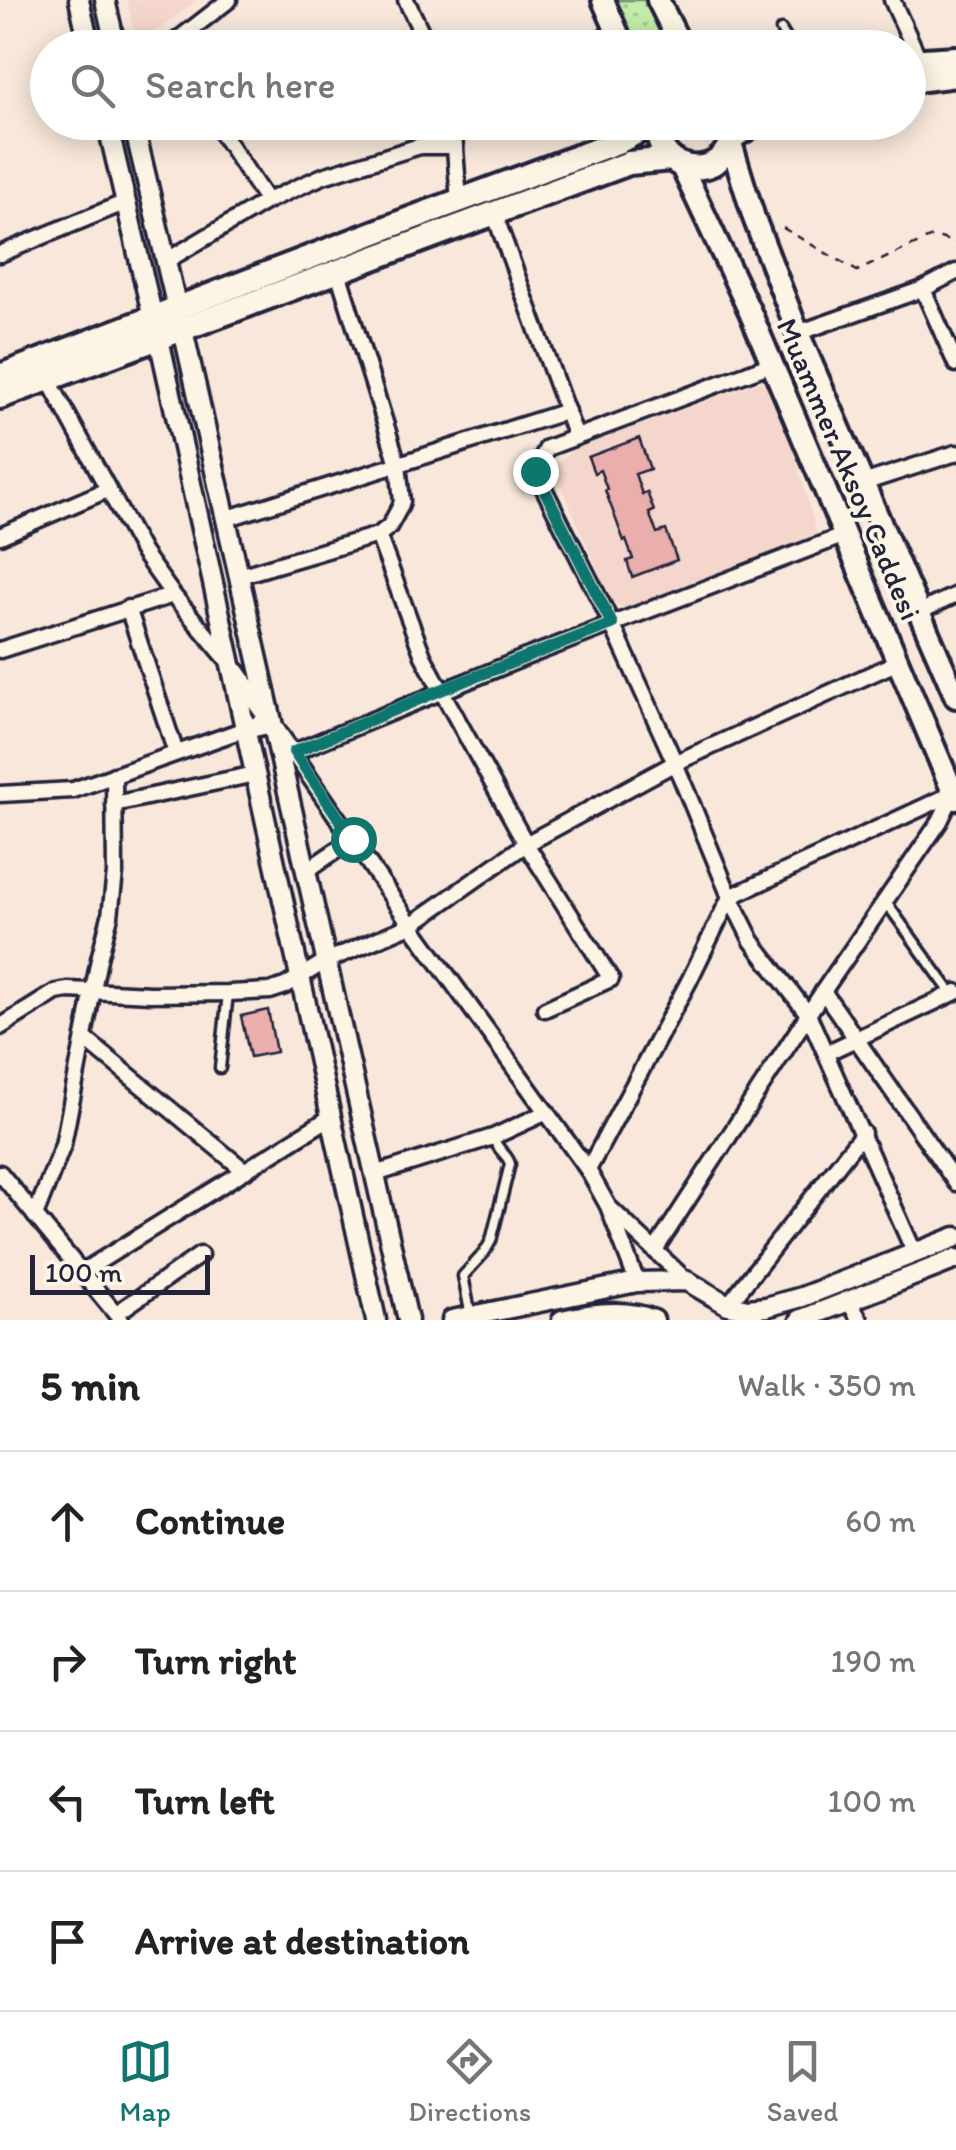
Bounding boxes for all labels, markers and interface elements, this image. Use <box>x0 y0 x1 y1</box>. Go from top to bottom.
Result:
search box <box>30 30 926 140</box>
icon: search <box>65 58 120 113</box>
text: Search here <box>145 62 336 108</box>
street label: Muammer Aksoy Caddesi <box>769 313 929 625</box>
route end <box>513 449 559 495</box>
route start <box>331 817 377 863</box>
scale bar <box>30 1250 210 1294</box>
text: 100 m <box>45 1255 122 1289</box>
text: 5 min <box>40 1360 140 1411</box>
text: Walk · 350 m <box>738 1366 916 1404</box>
icon: ahead <box>40 1494 95 1549</box>
text: Continue <box>135 1498 285 1544</box>
text: 60 m <box>845 1502 916 1540</box>
icon: right <box>40 1634 95 1689</box>
text: Turn right <box>135 1638 297 1684</box>
text: 190 m <box>831 1642 916 1680</box>
icon: left <box>40 1774 95 1829</box>
text: Turn left <box>135 1778 275 1824</box>
text: 100 m <box>828 1782 916 1820</box>
icon: arrive <box>40 1914 95 1969</box>
text: Arrive at destination <box>135 1918 470 1964</box>
tab: Map <box>118 2034 173 2128</box>
tab: Directions <box>408 2034 531 2128</box>
tab: Saved <box>767 2034 838 2128</box>

